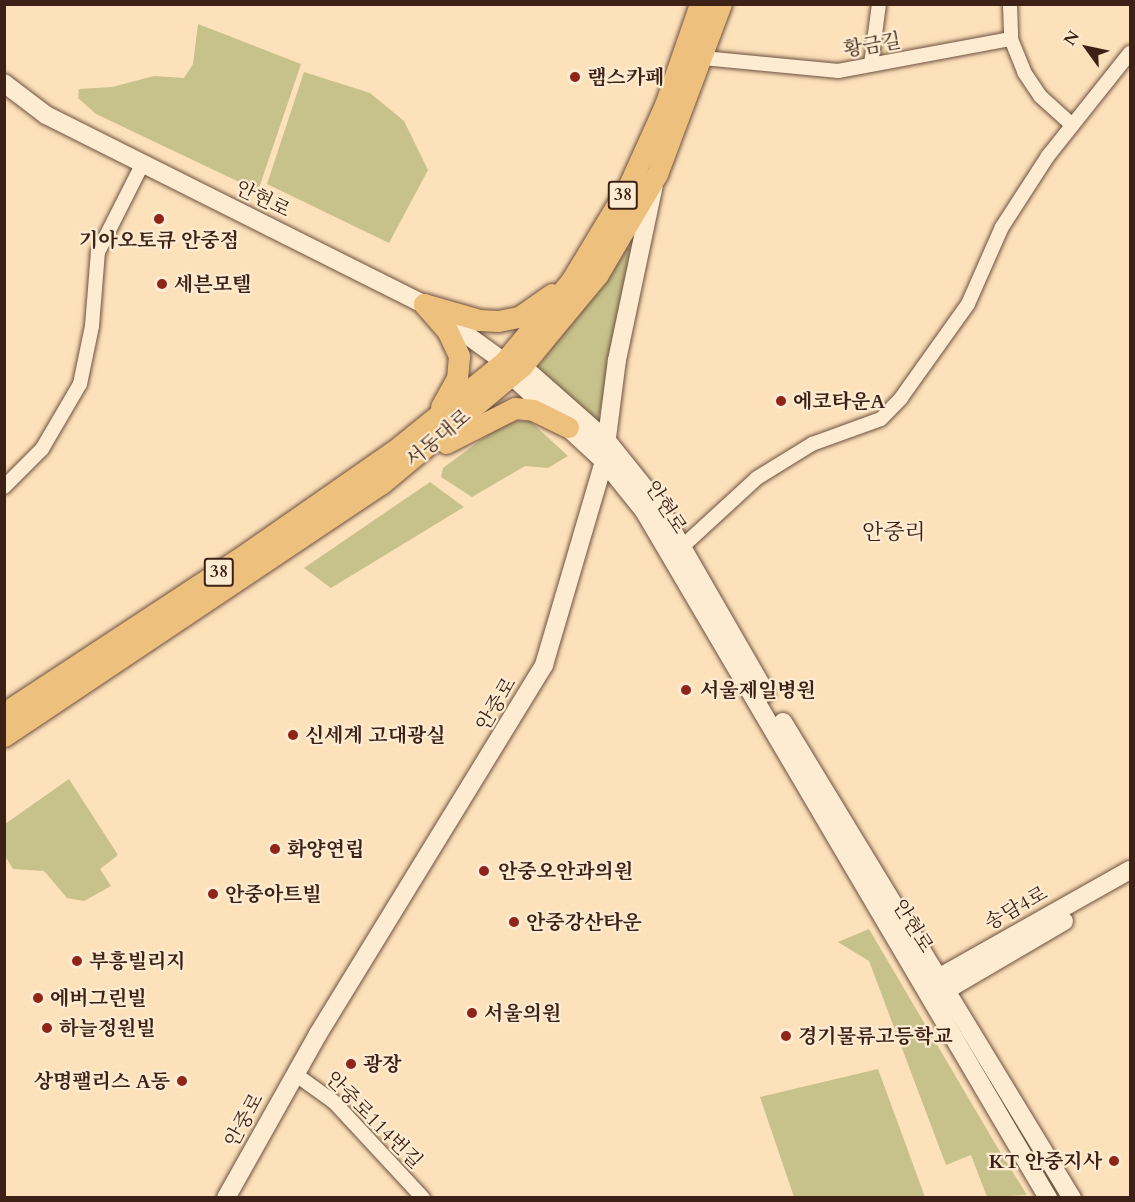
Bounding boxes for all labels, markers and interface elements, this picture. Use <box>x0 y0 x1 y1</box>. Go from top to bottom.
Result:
north arrow <box>1057 18 1117 78</box>
text: N <box>1059 26 1085 50</box>
street label: 황금길 <box>841 28 903 62</box>
place label: 램스카페 <box>587 65 664 89</box>
marker: 램스카페 <box>568 70 582 84</box>
street label: 안현로 <box>232 176 294 222</box>
road number: 38 <box>606 180 640 210</box>
marker: 기아오토큐 안중점 <box>152 212 166 226</box>
place label: 기아오토큐 안중점 <box>79 228 239 252</box>
place label: 세븐모텔 <box>174 272 251 296</box>
marker: 세븐모텔 <box>155 277 169 291</box>
place label: 에코타운A <box>793 389 885 413</box>
marker: 에코타운A <box>774 394 788 408</box>
street label: 서동대로 <box>401 404 475 472</box>
street label: 안현로 <box>640 476 692 538</box>
district label: 안중리 <box>862 520 926 546</box>
road number: 38 <box>202 557 236 587</box>
street label: 안중로 <box>471 673 521 735</box>
place label: 서울제일병원 <box>700 678 816 702</box>
marker: 서울제일병원 <box>677 681 695 699</box>
place label: 신세계 고대광실 <box>305 723 446 747</box>
marker: 신세계 고대광실 <box>286 728 300 742</box>
place label: 화양연립 <box>287 837 364 861</box>
marker: 화양연립 <box>268 842 282 856</box>
place label: 안중오안과의원 <box>498 859 633 883</box>
marker: 안중오안과의원 <box>475 862 493 880</box>
street label: 송담4로 <box>980 881 1052 935</box>
place label: 안중아트빌 <box>225 882 322 906</box>
marker: 안중아트빌 <box>206 887 220 901</box>
street label: 안현로 <box>887 895 939 957</box>
place label: 안중강산타운 <box>526 910 642 934</box>
marker: 안중강산타운 <box>507 915 521 929</box>
place label: 부흥빌리지 <box>89 949 186 973</box>
marker: 부흥빌리지 <box>70 954 84 968</box>
place label: 에버그린빌 <box>50 986 147 1010</box>
marker: 에버그린빌 <box>31 991 45 1005</box>
place label: 서울의원 <box>484 1001 561 1025</box>
marker: 서울의원 <box>465 1006 479 1020</box>
place label: 하늘정원빌 <box>59 1016 156 1040</box>
marker: 하늘정원빌 <box>40 1021 54 1035</box>
place label: 경기물류고등학교 <box>798 1024 953 1048</box>
marker: 경기물류고등학교 <box>779 1029 793 1043</box>
place label: 광장 <box>363 1052 402 1076</box>
marker: 광장 <box>344 1057 358 1071</box>
street label: 안중로114번길 <box>320 1066 428 1174</box>
place label: 상명팰리스 A동 <box>34 1069 170 1093</box>
marker: 상명팰리스 A동 <box>175 1074 189 1088</box>
street label: 안중로 <box>219 1089 269 1151</box>
place label: KT 안중지사 <box>988 1149 1102 1173</box>
marker: KT 안중지사 <box>1107 1154 1121 1168</box>

